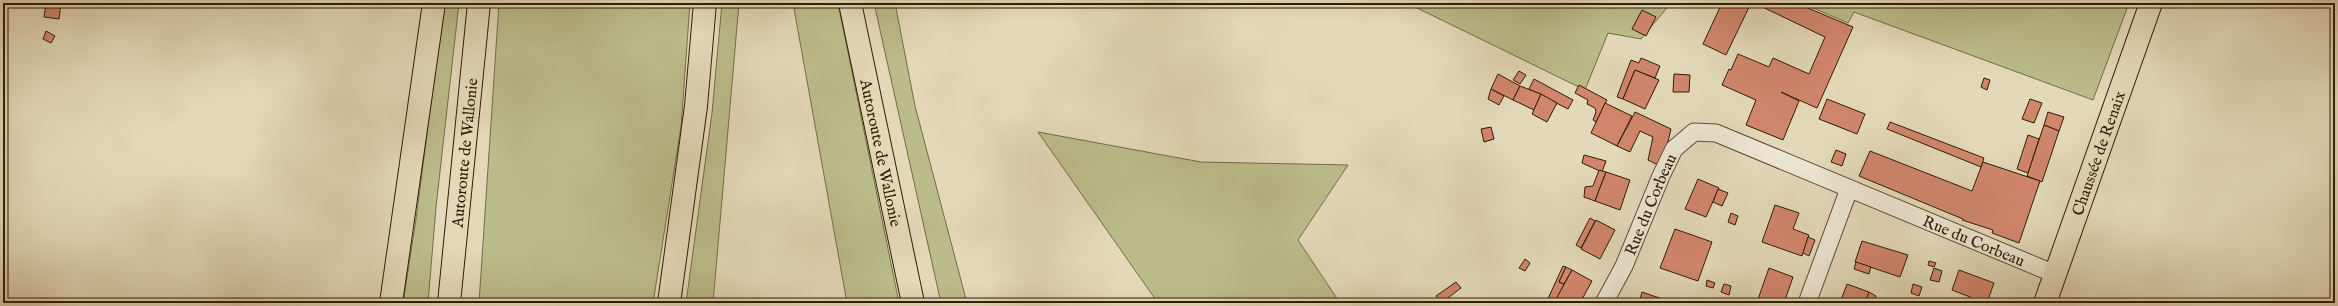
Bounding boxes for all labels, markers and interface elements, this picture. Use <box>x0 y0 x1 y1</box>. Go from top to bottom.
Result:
street label: Autoroute de Wallonie <box>448 77 483 230</box>
street label: Autoroute de Wallonie <box>854 77 905 229</box>
street label: Chaussée de Renaix <box>2069 88 2131 219</box>
street label: Rue du Corbeau <box>1621 151 1682 259</box>
street label: Rue du Corbeau <box>1919 212 2027 272</box>

